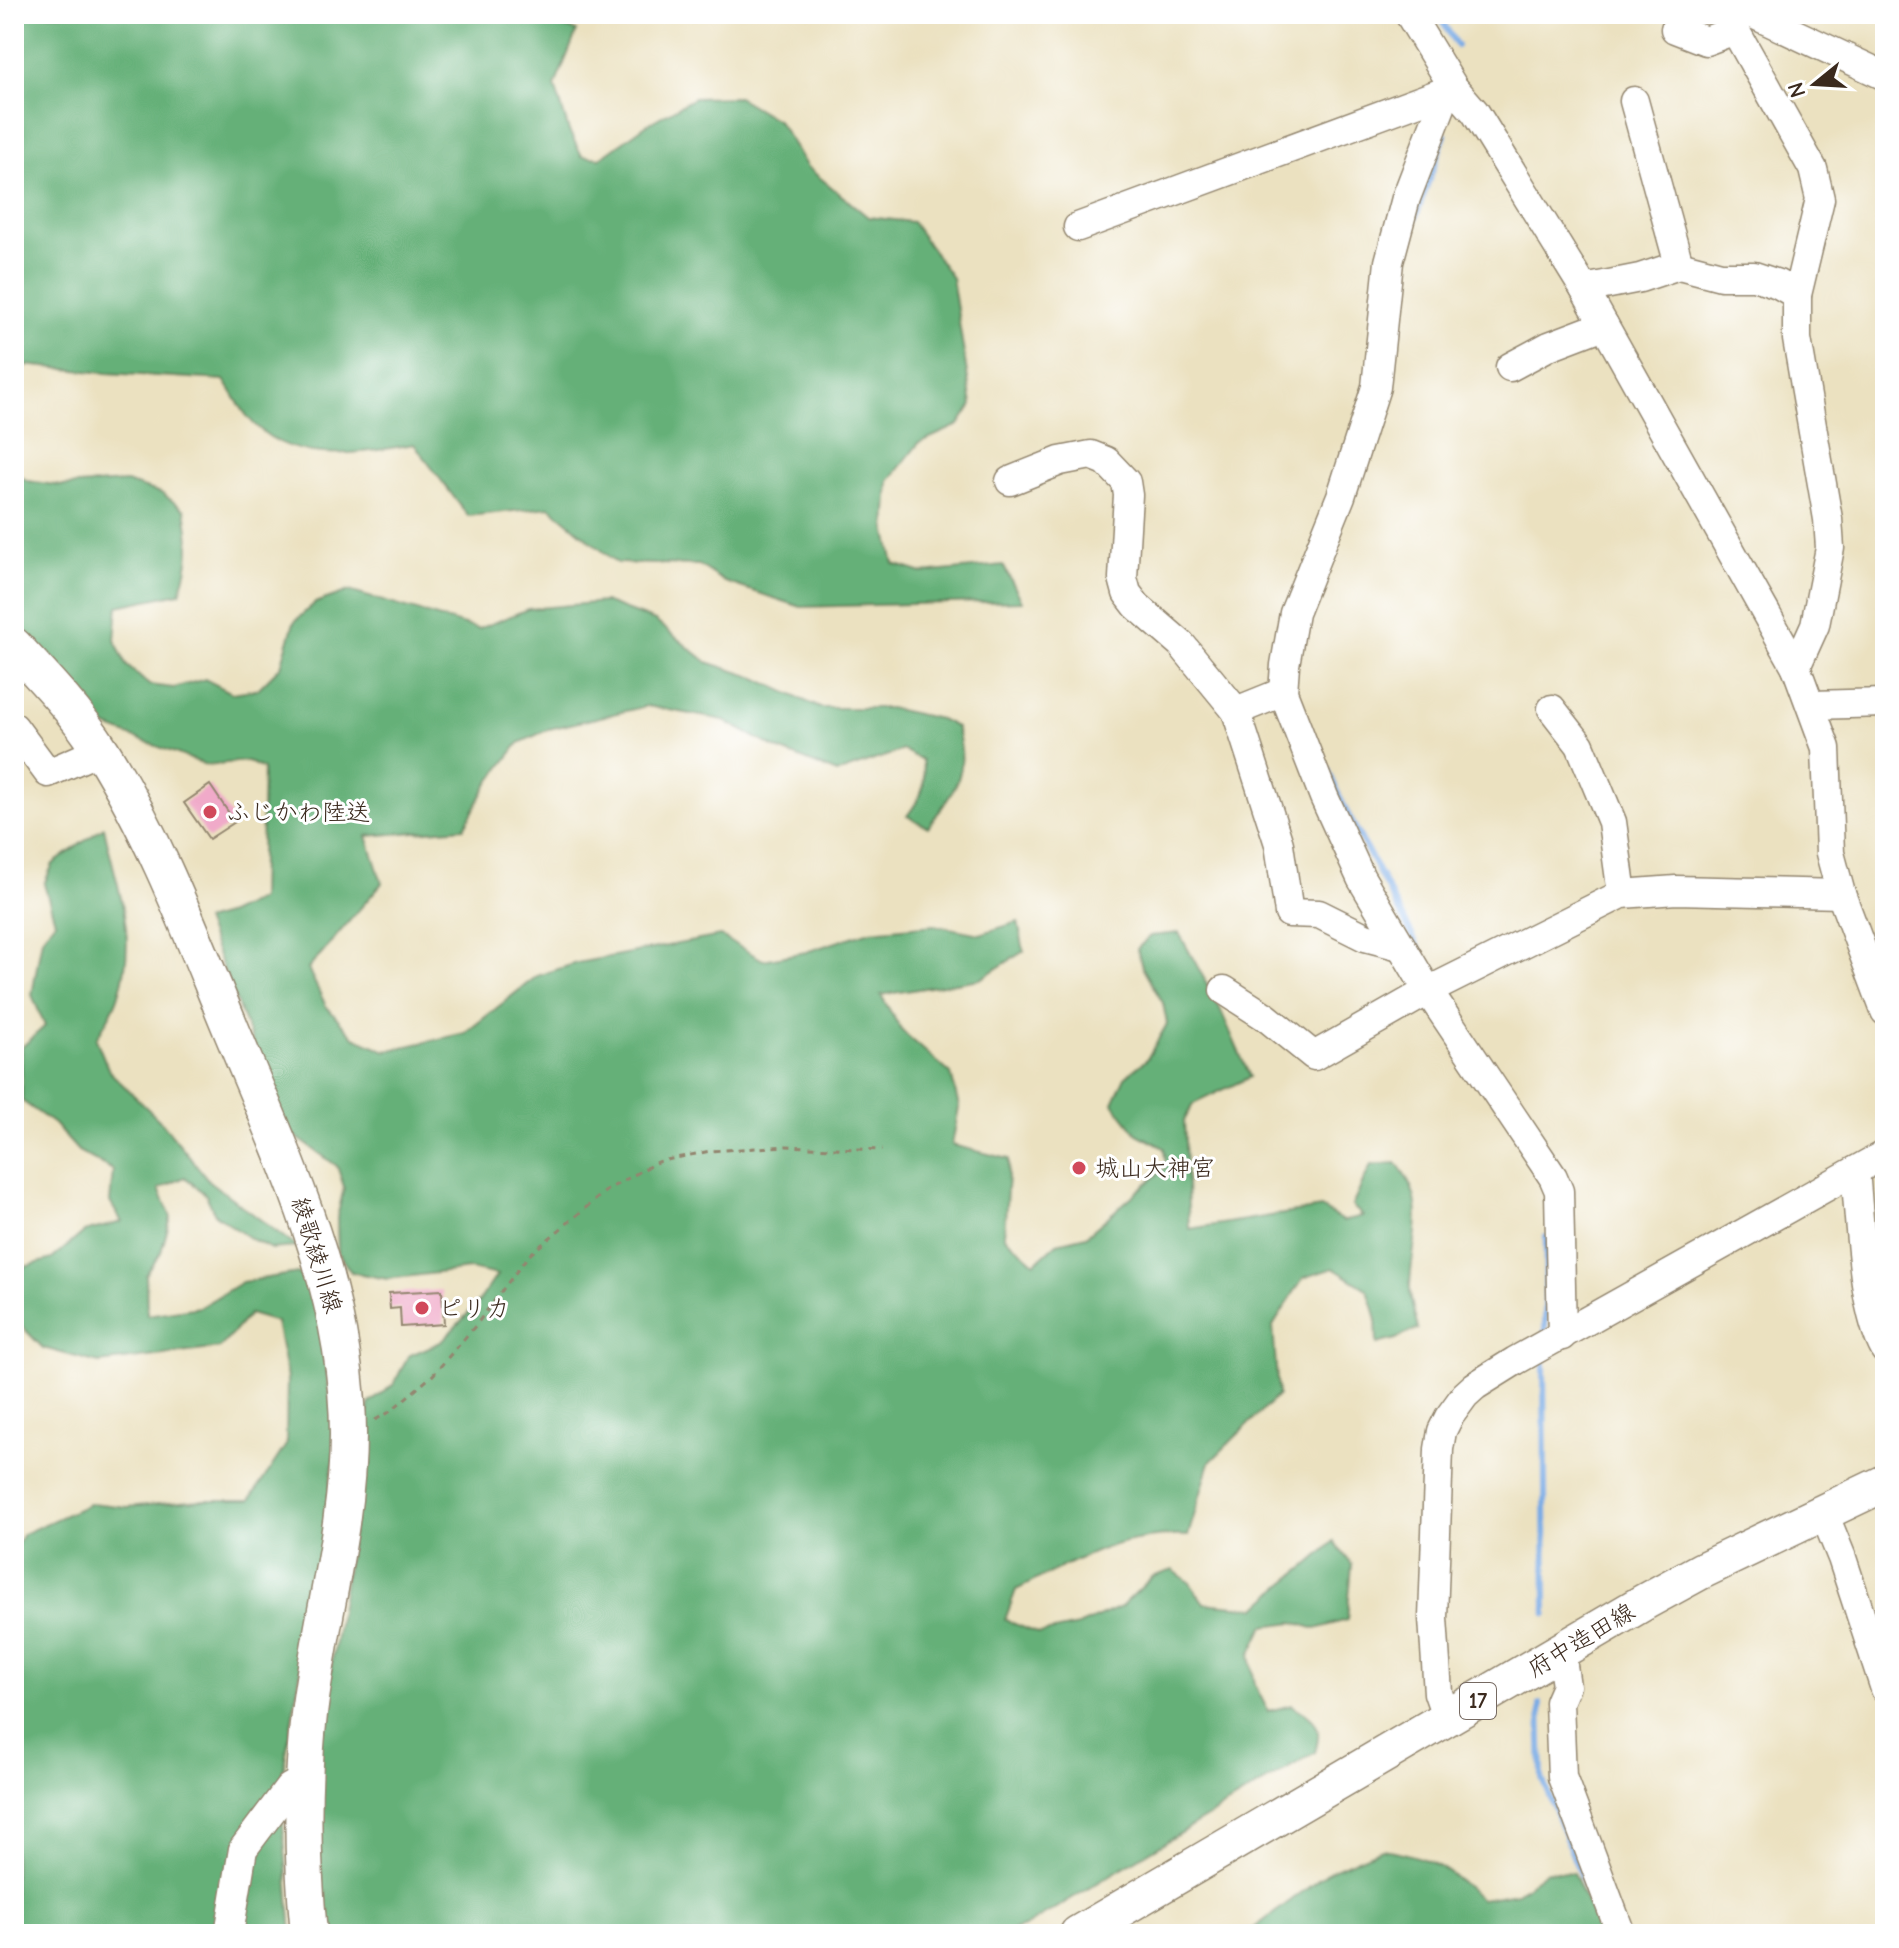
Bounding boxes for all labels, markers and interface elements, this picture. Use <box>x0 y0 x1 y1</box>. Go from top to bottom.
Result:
north arrow <box>1775 44 1855 124</box>
text: N <box>1782 79 1812 101</box>
place label: ふじかわ陸送 <box>226 798 370 826</box>
marker: ふじかわ陸送 <box>201 803 219 821</box>
place label: 城山大神宮 <box>1095 1154 1215 1182</box>
marker: 城山大神宮 <box>1070 1159 1088 1177</box>
street label: 綾歌綾川線 <box>286 1194 348 1316</box>
place label: ピリカ <box>438 1294 510 1322</box>
marker: ピリカ <box>413 1299 431 1317</box>
street label: 府中造田線 <box>1522 1597 1640 1683</box>
road number: 17 <box>1460 1683 1496 1719</box>

